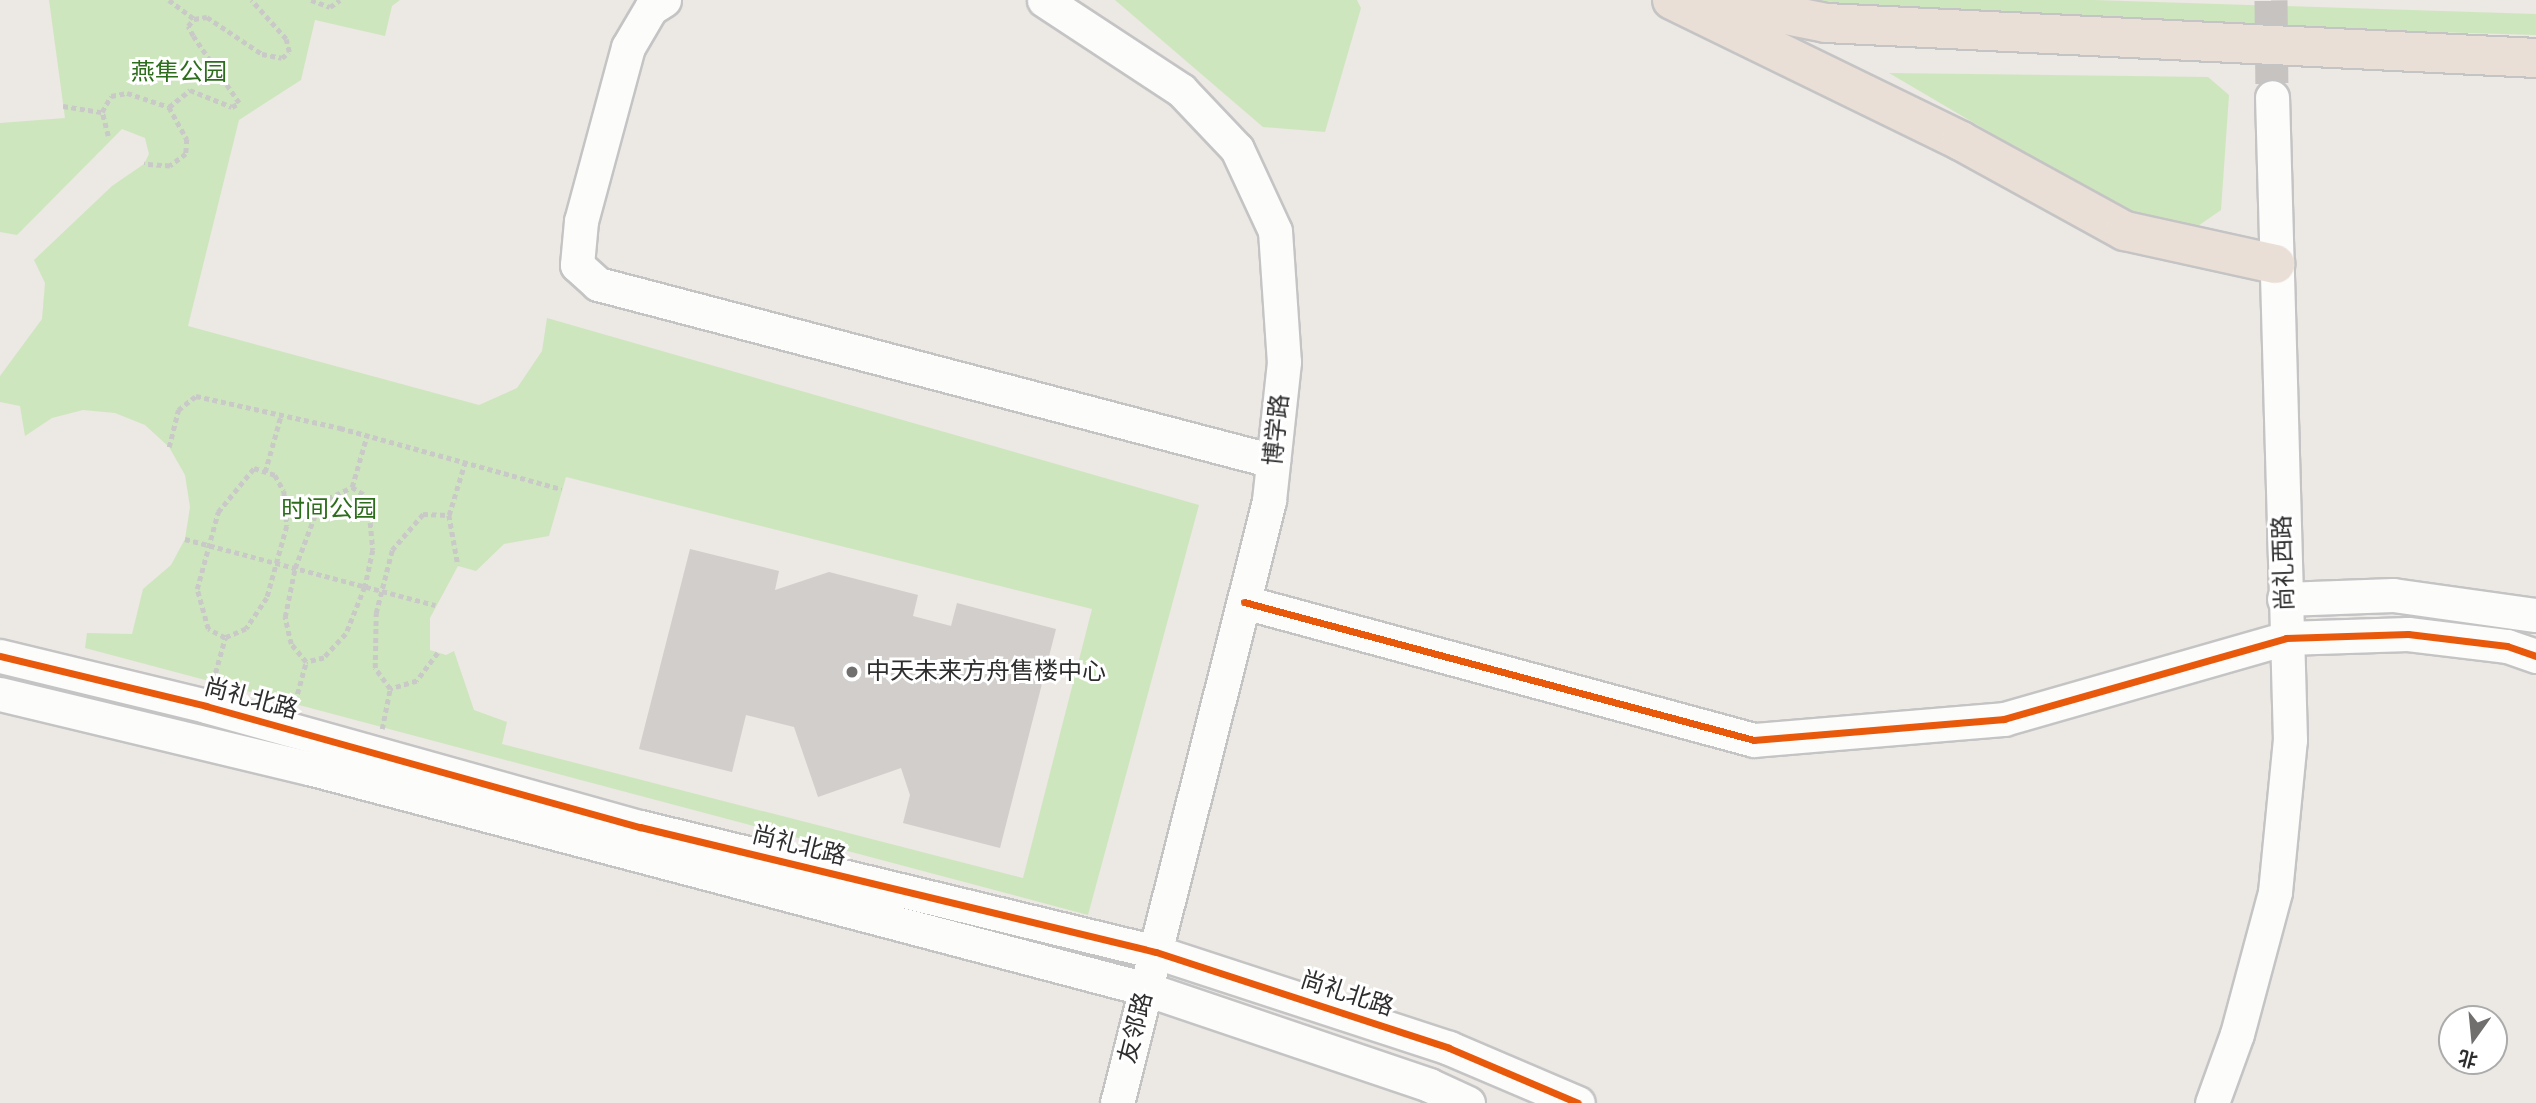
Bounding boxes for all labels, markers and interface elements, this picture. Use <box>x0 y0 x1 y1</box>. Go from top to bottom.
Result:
park label: 燕隼公园 <box>131 59 227 87</box>
street label: 博学路 <box>1259 393 1295 467</box>
park label: 时间公园 <box>281 496 377 524</box>
street label: 尚礼西路 <box>2268 515 2300 611</box>
place label: 中天未来方舟售楼中心 <box>866 658 1106 686</box>
marker: 中天未来方舟售楼中心 <box>844 664 860 680</box>
street label: 尚礼北路 <box>201 673 301 725</box>
street label: 尚礼北路 <box>749 820 849 872</box>
street label: 尚礼北路 <box>1297 965 1397 1023</box>
street label: 友邻路 <box>1113 990 1159 1066</box>
north arrow <box>2438 1005 2508 1075</box>
text: 北 <box>2456 1045 2480 1072</box>

